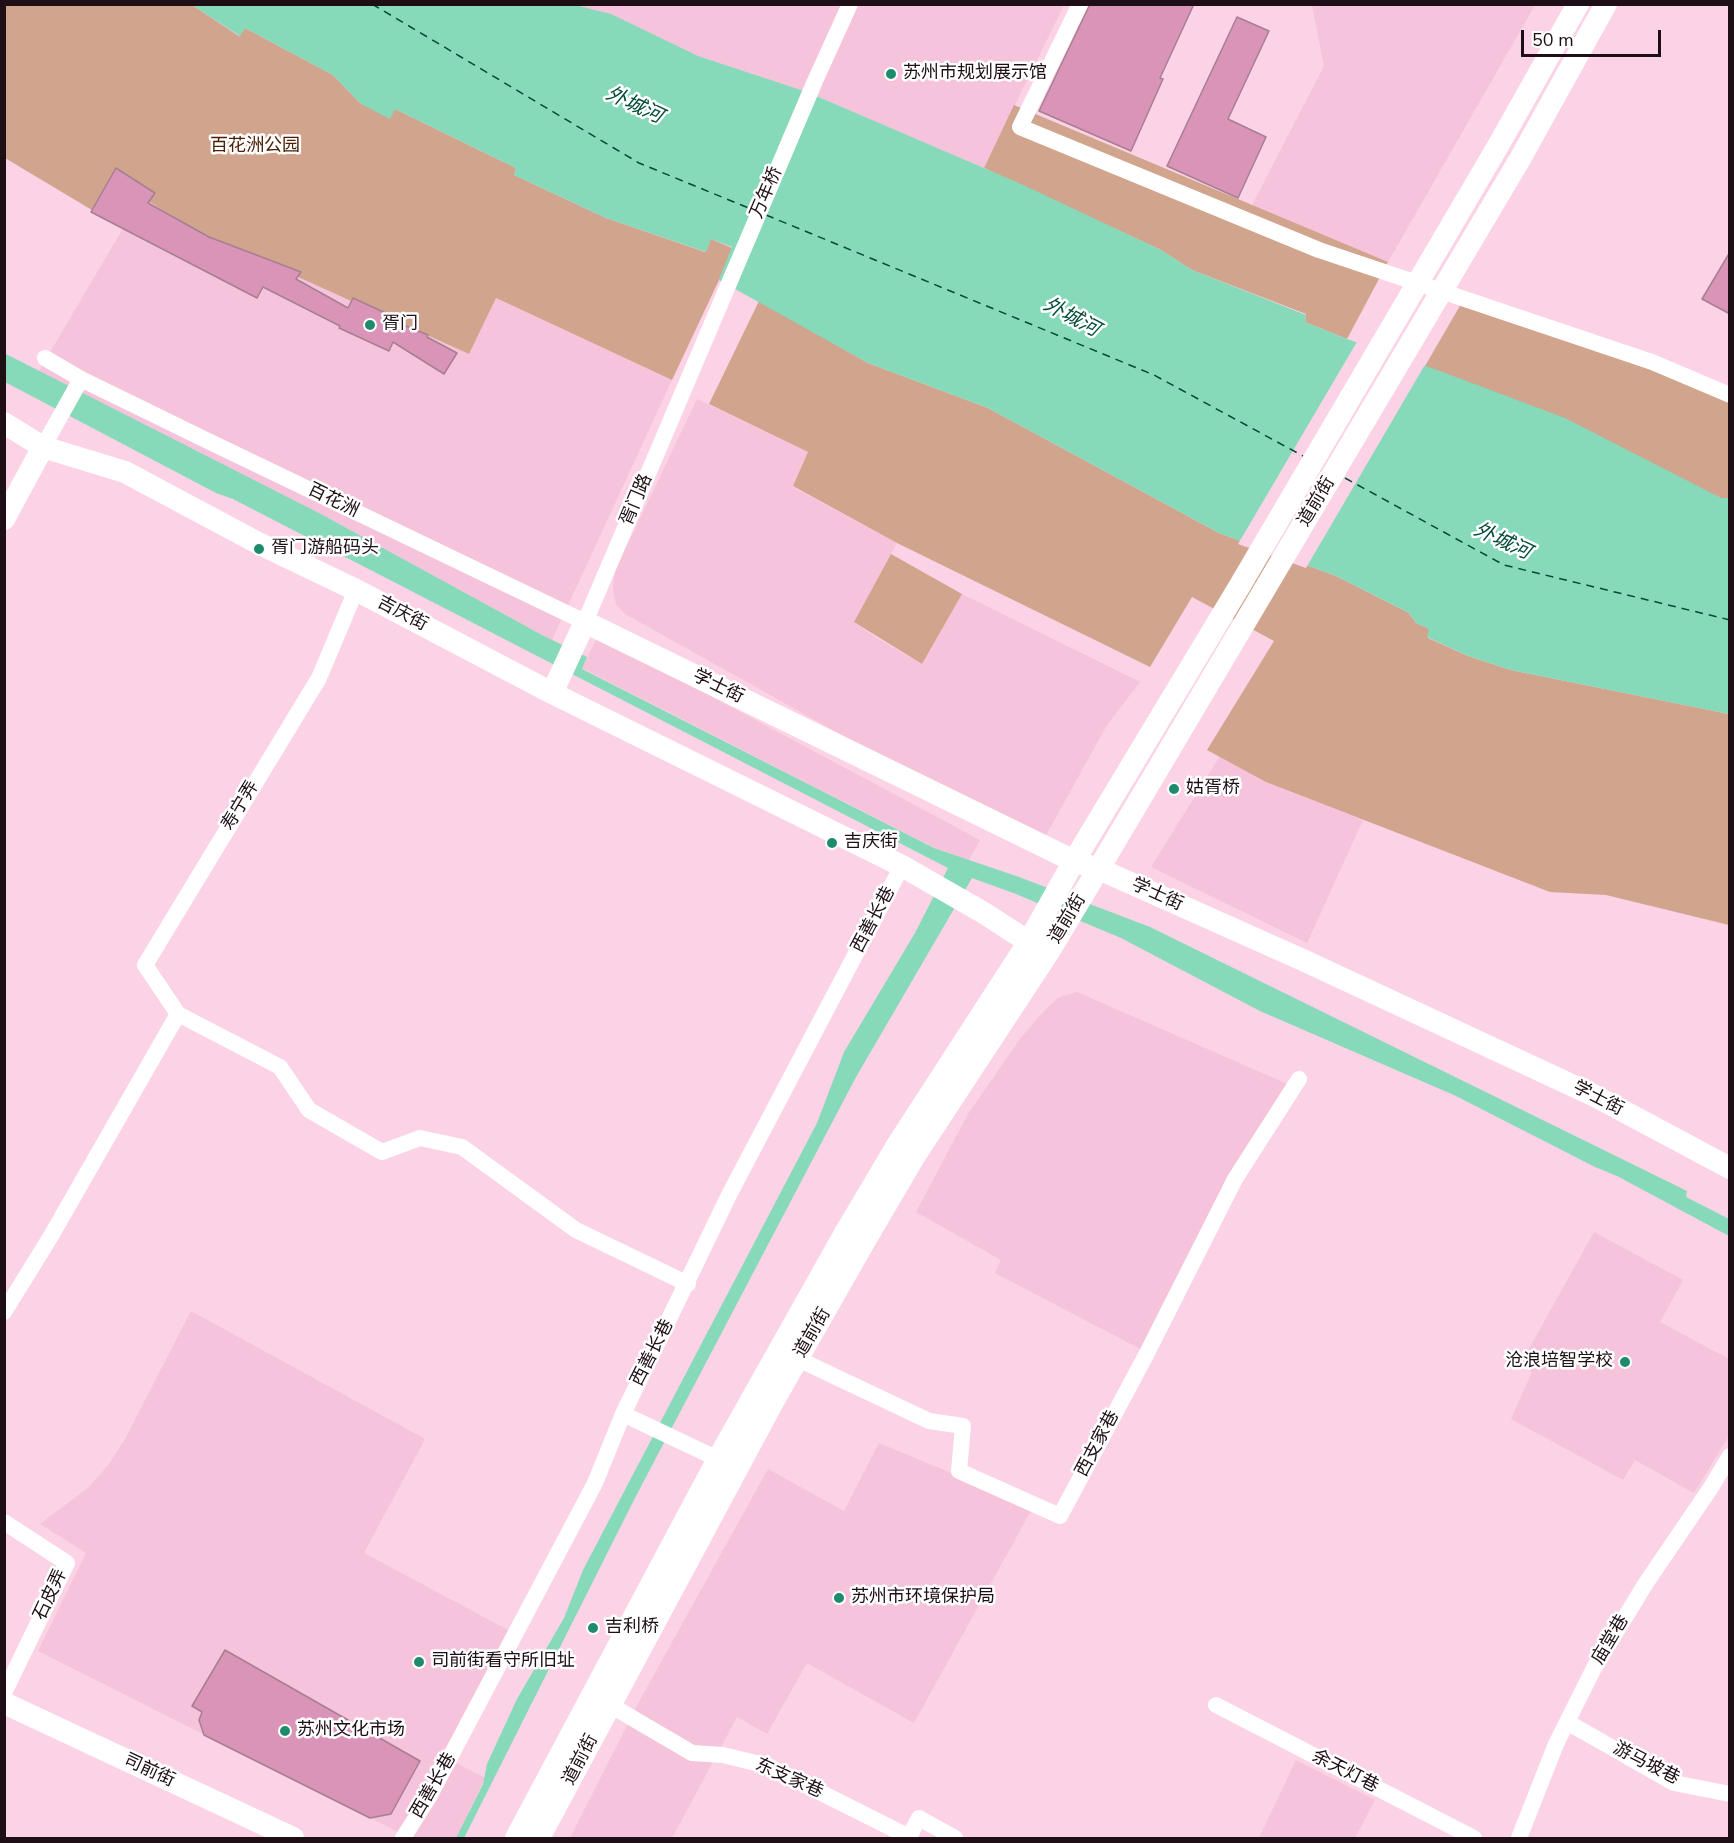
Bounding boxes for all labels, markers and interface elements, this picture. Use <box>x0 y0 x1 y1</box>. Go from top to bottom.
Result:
scale bar <box>1524 18 1664 56</box>
text: 50 m <box>1532 28 1574 52</box>
place label: 苏州市规划展示馆 <box>903 63 1047 85</box>
marker: 苏州市规划展示馆 <box>884 67 898 81</box>
water label: 外城河 <box>602 82 666 130</box>
park label: 百花洲公园 <box>210 136 300 158</box>
street label: 万年桥 <box>747 164 787 222</box>
water label: 外城河 <box>1039 293 1103 343</box>
place label: 胥门 <box>382 314 418 336</box>
marker: 胥门 <box>363 318 377 332</box>
street label: 胥门路 <box>617 471 657 529</box>
street label: 道前街 <box>1294 473 1340 531</box>
street label: 百花洲 <box>304 479 362 523</box>
water label: 外城河 <box>1470 518 1534 566</box>
place label: 胥门游船码头 <box>271 538 379 560</box>
marker: 胥门游船码头 <box>252 542 266 556</box>
street label: 吉庆街 <box>373 592 431 636</box>
street label: 学士街 <box>689 665 747 709</box>
street label: 寿宁弄 <box>218 777 264 835</box>
place label: 姑胥桥 <box>1186 778 1240 800</box>
marker: 姑胥桥 <box>1167 782 1181 796</box>
place label: 吉庆街 <box>844 832 898 854</box>
marker: 吉庆街 <box>825 836 839 850</box>
street label: 学士街 <box>1128 874 1186 916</box>
street label: 西善长巷 <box>848 883 900 957</box>
street label: 道前街 <box>1045 890 1091 948</box>
street label: 学士街 <box>1569 1077 1627 1121</box>
street label: 道前街 <box>790 1304 836 1362</box>
street label: 西善长巷 <box>627 1316 679 1390</box>
place label: 沧浪培智学校 <box>1505 1351 1613 1373</box>
marker: 沧浪培智学校 <box>1618 1355 1632 1369</box>
street label: 西支家巷 <box>1072 1407 1124 1481</box>
street label: 石皮弄 <box>30 1566 72 1624</box>
place label: 苏州市环境保护局 <box>851 1587 995 1609</box>
marker: 苏州市环境保护局 <box>832 1591 846 1605</box>
street label: 庙堂巷 <box>1588 1611 1634 1669</box>
place label: 吉利桥 <box>605 1617 659 1639</box>
marker: 吉利桥 <box>586 1621 600 1635</box>
place label: 司前街看守所旧址 <box>431 1651 575 1673</box>
marker: 司前街看守所旧址 <box>412 1655 426 1669</box>
place label: 苏州文化市场 <box>297 1720 405 1742</box>
marker: 苏州文化市场 <box>278 1724 292 1738</box>
street label: 道前街 <box>559 1731 603 1789</box>
street label: 游马坡巷 <box>1609 1738 1683 1790</box>
street label: 余天灯巷 <box>1308 1746 1382 1798</box>
street label: 西善长巷 <box>407 1749 461 1823</box>
street label: 司前街 <box>120 1750 178 1792</box>
street label: 东支家巷 <box>752 1754 826 1804</box>

